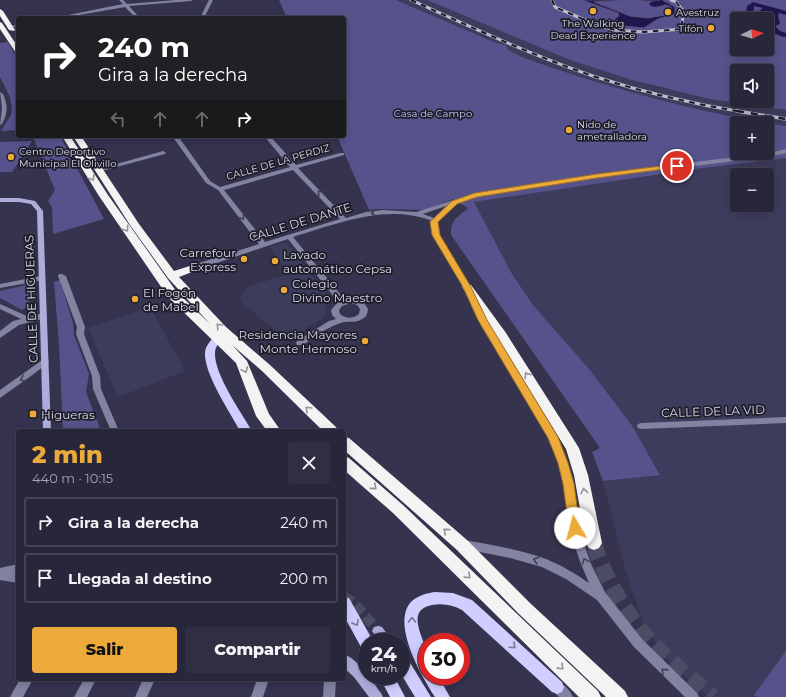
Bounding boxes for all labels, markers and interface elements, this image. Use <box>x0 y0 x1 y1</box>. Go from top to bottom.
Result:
marker: The Walking Dead Experience <box>588 6 598 16</box>
place label: Avestruz <box>676 6 719 19</box>
marker: Avestruz <box>663 7 673 17</box>
north arrow <box>730 12 774 56</box>
map controls <box>730 12 774 212</box>
place label: The Walking Dead Experience <box>550 17 636 42</box>
place label: Tifón <box>678 22 703 35</box>
marker: Tifón <box>706 23 716 33</box>
text: 240 m <box>98 30 190 64</box>
icon: right <box>32 32 84 84</box>
text: Gira a la derecha <box>98 64 248 86</box>
button: sound <box>730 64 774 108</box>
park label: Casa de Campo <box>394 107 472 120</box>
icon: left <box>107 108 129 130</box>
icon: ahead <box>149 108 171 130</box>
icon: ahead <box>191 108 213 130</box>
icon: right <box>233 108 255 130</box>
button: + <box>730 116 774 160</box>
place label: Nido de ametralladora <box>577 118 647 143</box>
marker: Nido de ametralladora <box>564 125 574 135</box>
street label: CALLE DE LA PERDIZ <box>225 141 332 183</box>
place label: Centro Deportivo Municipal El Olivillo <box>19 145 116 170</box>
pin <box>660 149 694 183</box>
marker: Centro Deportivo Municipal El Olivillo <box>6 152 16 162</box>
icon: arrive <box>666 155 688 177</box>
button: − <box>730 168 774 212</box>
one-way arrow <box>87 174 94 181</box>
one-way arrow <box>317 190 325 198</box>
street label: CALLE DE DANTE <box>247 199 353 245</box>
one-way arrow <box>371 208 377 217</box>
one-way arrow <box>237 212 244 219</box>
one-way arrow <box>121 224 128 231</box>
street label: CALLE DE HIGUERAS <box>21 235 41 363</box>
place label: Carrefour Express <box>180 245 236 274</box>
place label: Lavado automático Cepsa <box>283 247 392 276</box>
marker: Carrefour Express <box>239 254 249 264</box>
marker: Lavado automático Cepsa <box>270 256 280 266</box>
place label: Colegio Divino Maestro <box>292 276 382 305</box>
place label: El Fogón de Mabel <box>143 285 199 314</box>
marker: Colegio Divino Maestro <box>279 285 289 295</box>
marker: El Fogón de Mabel <box>130 294 140 304</box>
one-way arrow <box>216 323 224 331</box>
place label: Residencia Mayores Monte Hermoso <box>238 327 357 356</box>
marker: Residencia Mayores Monte Hermoso <box>360 336 370 346</box>
one-way arrow <box>240 366 248 373</box>
one-way arrow <box>525 373 532 380</box>
one-way arrow <box>20 374 27 381</box>
street label: CALLE DE LA VID <box>661 402 765 420</box>
one-way arrow <box>305 406 313 414</box>
place label: Higueras <box>41 407 95 422</box>
marker: Higueras <box>28 409 38 419</box>
text: 2 min <box>32 440 103 469</box>
button: close <box>288 442 330 484</box>
text: 440 m · 10:15 <box>32 470 113 486</box>
one-way arrow <box>369 482 376 489</box>
one-way arrow <box>580 488 589 494</box>
position arrow <box>554 507 596 549</box>
icon: right <box>34 511 56 533</box>
text: Gira a la derecha <box>68 513 199 532</box>
text: 240 m <box>280 513 328 532</box>
one-way arrow <box>443 529 451 536</box>
one-way arrow <box>533 556 540 565</box>
one-way arrow <box>581 557 589 564</box>
icon: arrive <box>34 567 56 589</box>
text: Llegada al destino <box>68 569 212 588</box>
text: 200 m <box>280 569 328 588</box>
one-way arrow <box>463 572 471 579</box>
one-way arrow <box>408 617 416 623</box>
one-way arrow <box>351 619 358 626</box>
button: Salir <box>32 627 177 673</box>
button: Compartir <box>185 627 330 673</box>
speed limit sign: 30 <box>418 633 470 685</box>
one-way arrow <box>508 641 515 648</box>
text: 24 <box>371 642 397 666</box>
text: km/h <box>371 662 397 675</box>
one-way arrow <box>556 662 564 670</box>
one-way arrow <box>662 668 669 675</box>

